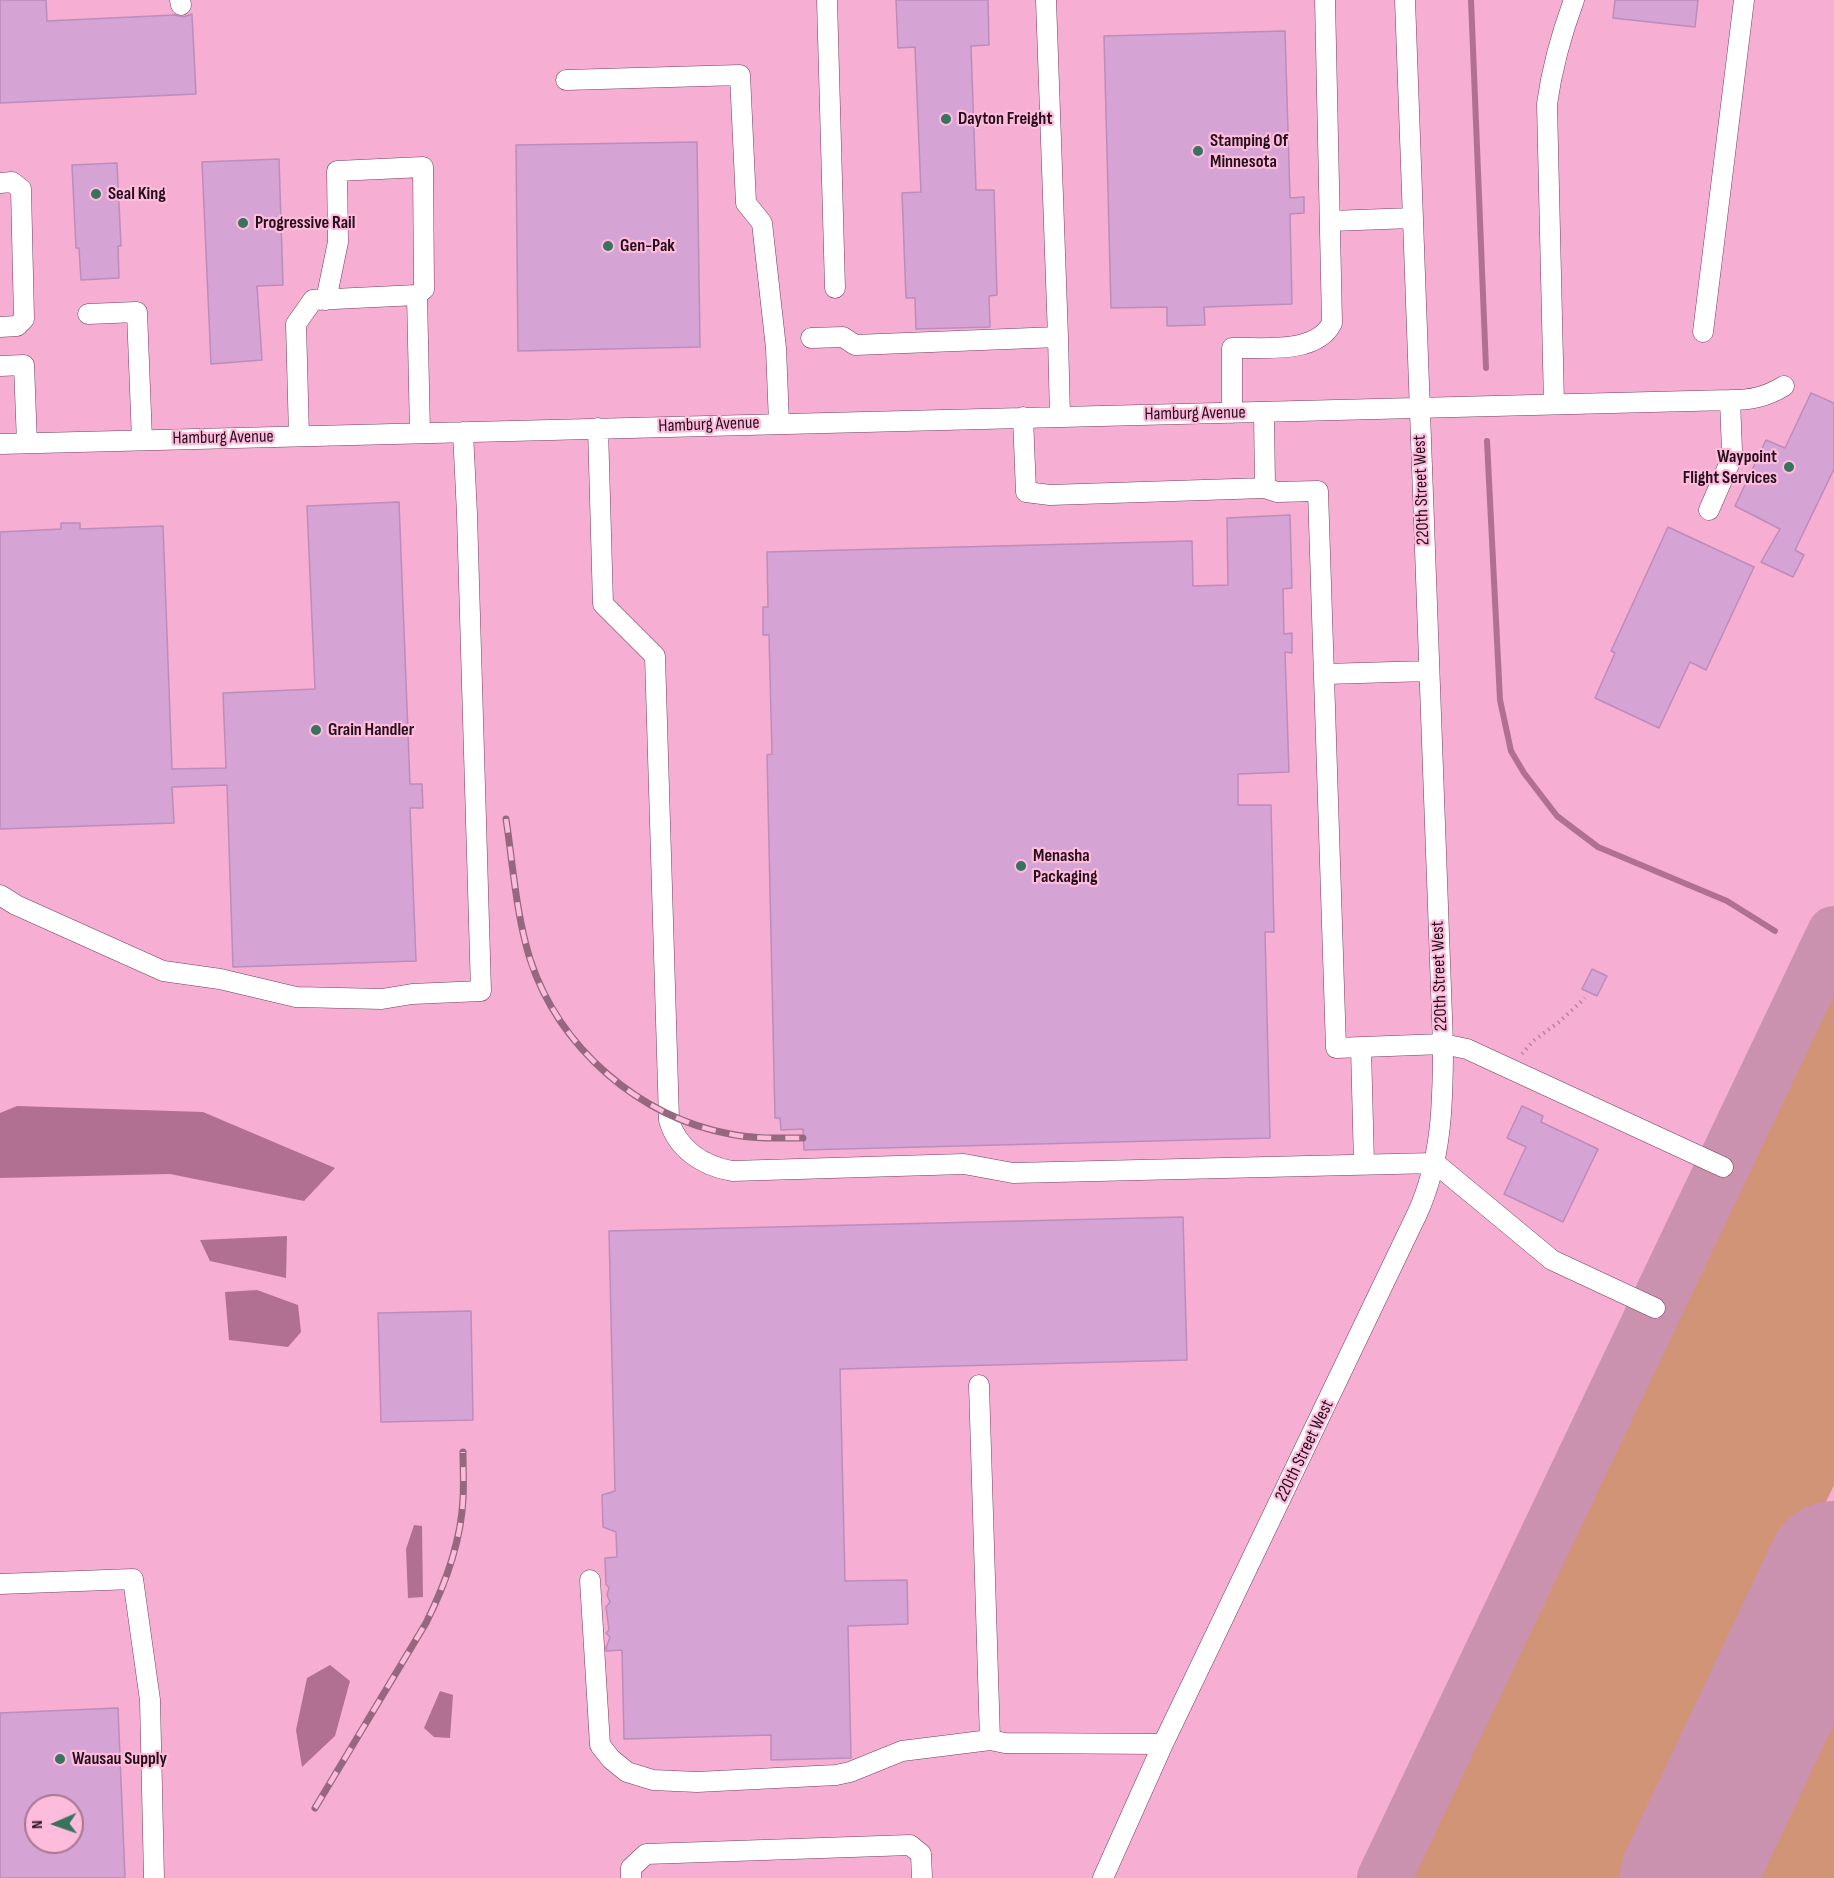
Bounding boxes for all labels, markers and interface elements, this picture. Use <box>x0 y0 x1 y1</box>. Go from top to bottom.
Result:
place label: Dayton Freight <box>958 108 1052 130</box>
marker: Dayton Freight <box>939 112 953 126</box>
place label: Stamping Of Minnesota <box>1210 130 1288 172</box>
marker: Stamping Of Minnesota <box>1191 144 1205 158</box>
place label: Seal King <box>108 183 166 205</box>
marker: Seal King <box>89 187 103 201</box>
place label: Progressive Rail <box>255 212 355 234</box>
marker: Progressive Rail <box>236 216 250 230</box>
place label: Gen-Pak <box>620 235 675 257</box>
marker: Gen-Pak <box>601 239 615 253</box>
street label: Hamburg Avenue <box>1144 402 1246 426</box>
street label: Hamburg Avenue <box>658 412 760 438</box>
street label: Hamburg Avenue <box>172 426 274 450</box>
street label: 220th Street West <box>1409 434 1435 546</box>
place label: Waypoint Flight Services <box>1683 446 1777 488</box>
marker: Waypoint Flight Services <box>1782 460 1796 474</box>
place label: Grain Handler <box>328 719 414 741</box>
marker: Grain Handler <box>309 723 323 737</box>
place label: Menasha Packaging <box>1033 845 1098 888</box>
marker: Menasha Packaging <box>1014 859 1028 873</box>
street label: 220th Street West <box>1427 920 1453 1032</box>
street label: 220th Street West <box>1271 1397 1339 1505</box>
place label: Wausau Supply <box>72 1748 167 1770</box>
marker: Wausau Supply <box>53 1752 67 1766</box>
north arrow <box>24 1794 84 1854</box>
text: N <box>28 1820 47 1829</box>

